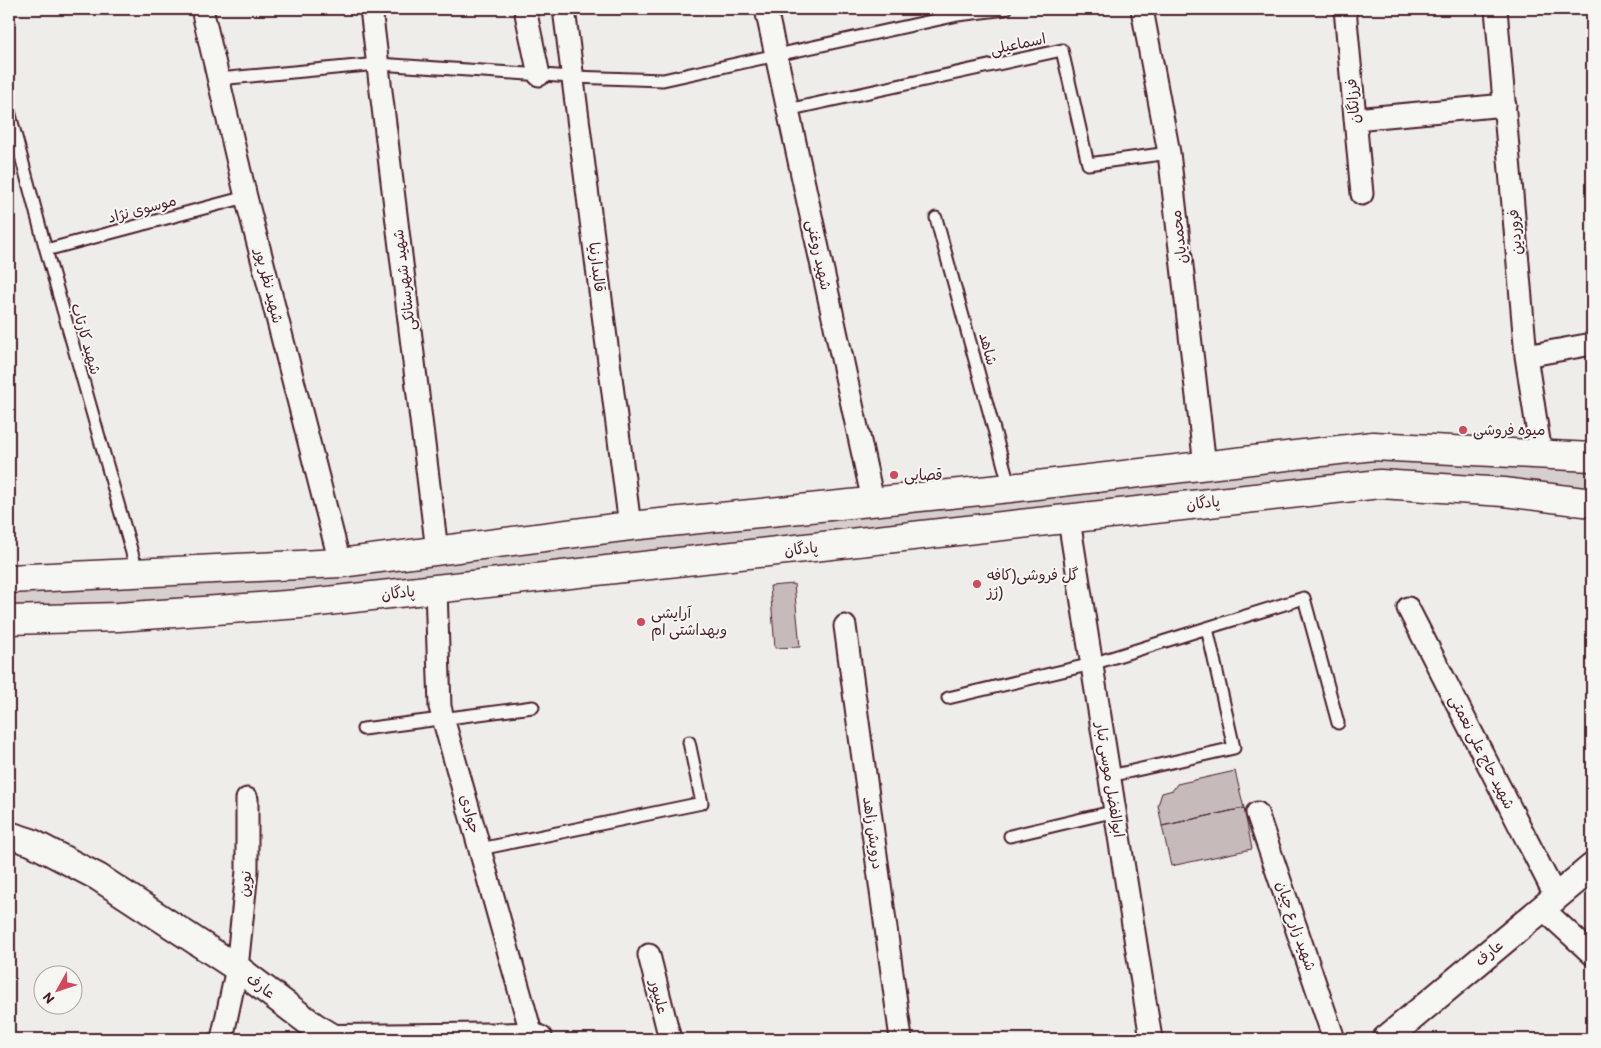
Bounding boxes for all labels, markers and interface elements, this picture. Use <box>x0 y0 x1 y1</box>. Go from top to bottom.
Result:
street label: اسماعيلی <box>988 29 1048 60</box>
street label: فرزانگان <box>1342 78 1364 124</box>
street label: موسوی نژاد <box>106 191 178 227</box>
street label: فروردین <box>1504 208 1526 256</box>
street label: محمدیان <box>1167 209 1191 265</box>
street label: شهید روغنی <box>802 218 835 292</box>
street label: شهید شهرستانکی <box>389 228 420 332</box>
street label: قالبدارنیا <box>585 241 609 293</box>
street label: شهید نظر پور <box>250 246 287 325</box>
street label: شهید کارتاب <box>67 301 105 377</box>
street label: شاهد <box>975 331 1001 367</box>
place label: میوه فروشی <box>1473 421 1545 440</box>
marker: میوه فروشی <box>1457 424 1469 436</box>
place label: قصابی <box>904 466 943 485</box>
marker: قصابی <box>888 469 900 481</box>
street label: پادگان <box>1185 492 1221 515</box>
street label: پادگان <box>783 538 819 561</box>
place label: گل فروشی(کافه رُز) <box>986 566 1079 601</box>
marker: گل فروشی(کافه رُز) <box>971 578 983 590</box>
street label: پادگان <box>380 582 416 605</box>
place label: آرایشی وبهداشتی ام <box>651 604 727 641</box>
marker: آرایشی وبهداشتی ام <box>635 616 647 628</box>
street label: شهید حاج علی نعمتی <box>1444 692 1519 813</box>
street label: ابوالفضل موسی تبار <box>1091 720 1128 839</box>
street label: جوادی <box>456 792 484 836</box>
street label: درویش زاهد <box>859 796 887 870</box>
street label: نوین <box>235 870 255 898</box>
street label: شهید زارع چیان <box>1271 879 1320 974</box>
street label: عارف <box>1471 936 1507 970</box>
north arrow <box>32 966 82 1016</box>
street label: عارف <box>243 969 279 1003</box>
street label: علیپور <box>645 977 672 1016</box>
text: N <box>39 989 58 1007</box>

